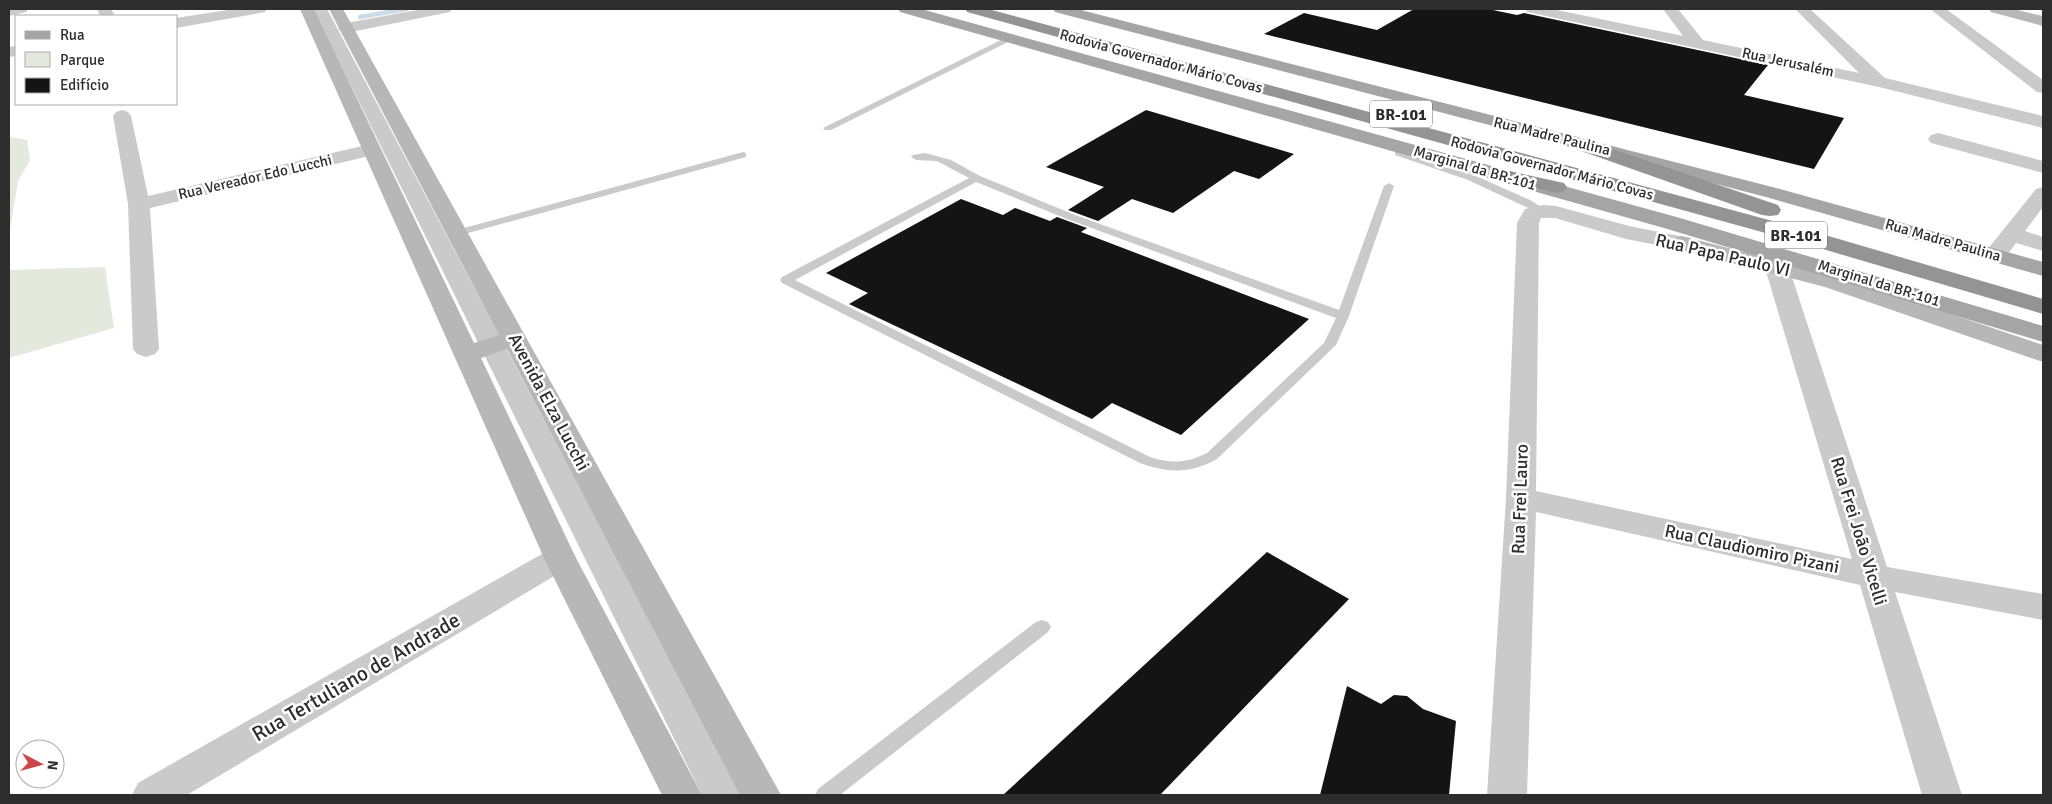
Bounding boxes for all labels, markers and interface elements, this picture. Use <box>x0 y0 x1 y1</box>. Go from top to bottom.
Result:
legend <box>15 15 178 105</box>
street label: Rodovia Governador Mário Covas <box>1058 25 1265 97</box>
text: Rua <box>60 26 85 44</box>
street label: Rua Jerusalém <box>1740 43 1836 81</box>
text: Parque <box>60 51 105 69</box>
text: Edifício <box>60 76 109 94</box>
road number: BR-101 <box>1370 100 1432 128</box>
street label: Rua Madre Paulina <box>1492 113 1612 159</box>
street label: Rodovia Governador Mário Covas <box>1449 132 1656 204</box>
street label: Marginal da BR-101 <box>1412 142 1538 194</box>
street label: Rua Vereador Edo Lucchi <box>176 151 334 203</box>
street label: Rua Madre Paulina <box>1883 215 2003 265</box>
road number: BR-101 <box>1765 222 1827 248</box>
street label: Rua Papa Paulo VI <box>1653 229 1793 281</box>
street label: Marginal da BR-101 <box>1816 256 1942 310</box>
street label: Avenida Elza Lucchi <box>504 330 594 474</box>
street label: Rua Frei Lauro <box>1507 444 1533 554</box>
street label: Rua Frei João Vicelli <box>1826 454 1892 608</box>
street label: Rua Claudiomiro Pizani <box>1663 520 1841 578</box>
street label: Rua Tertuliano de Andrade <box>247 607 465 747</box>
north arrow <box>15 739 65 789</box>
text: N <box>43 760 61 771</box>

